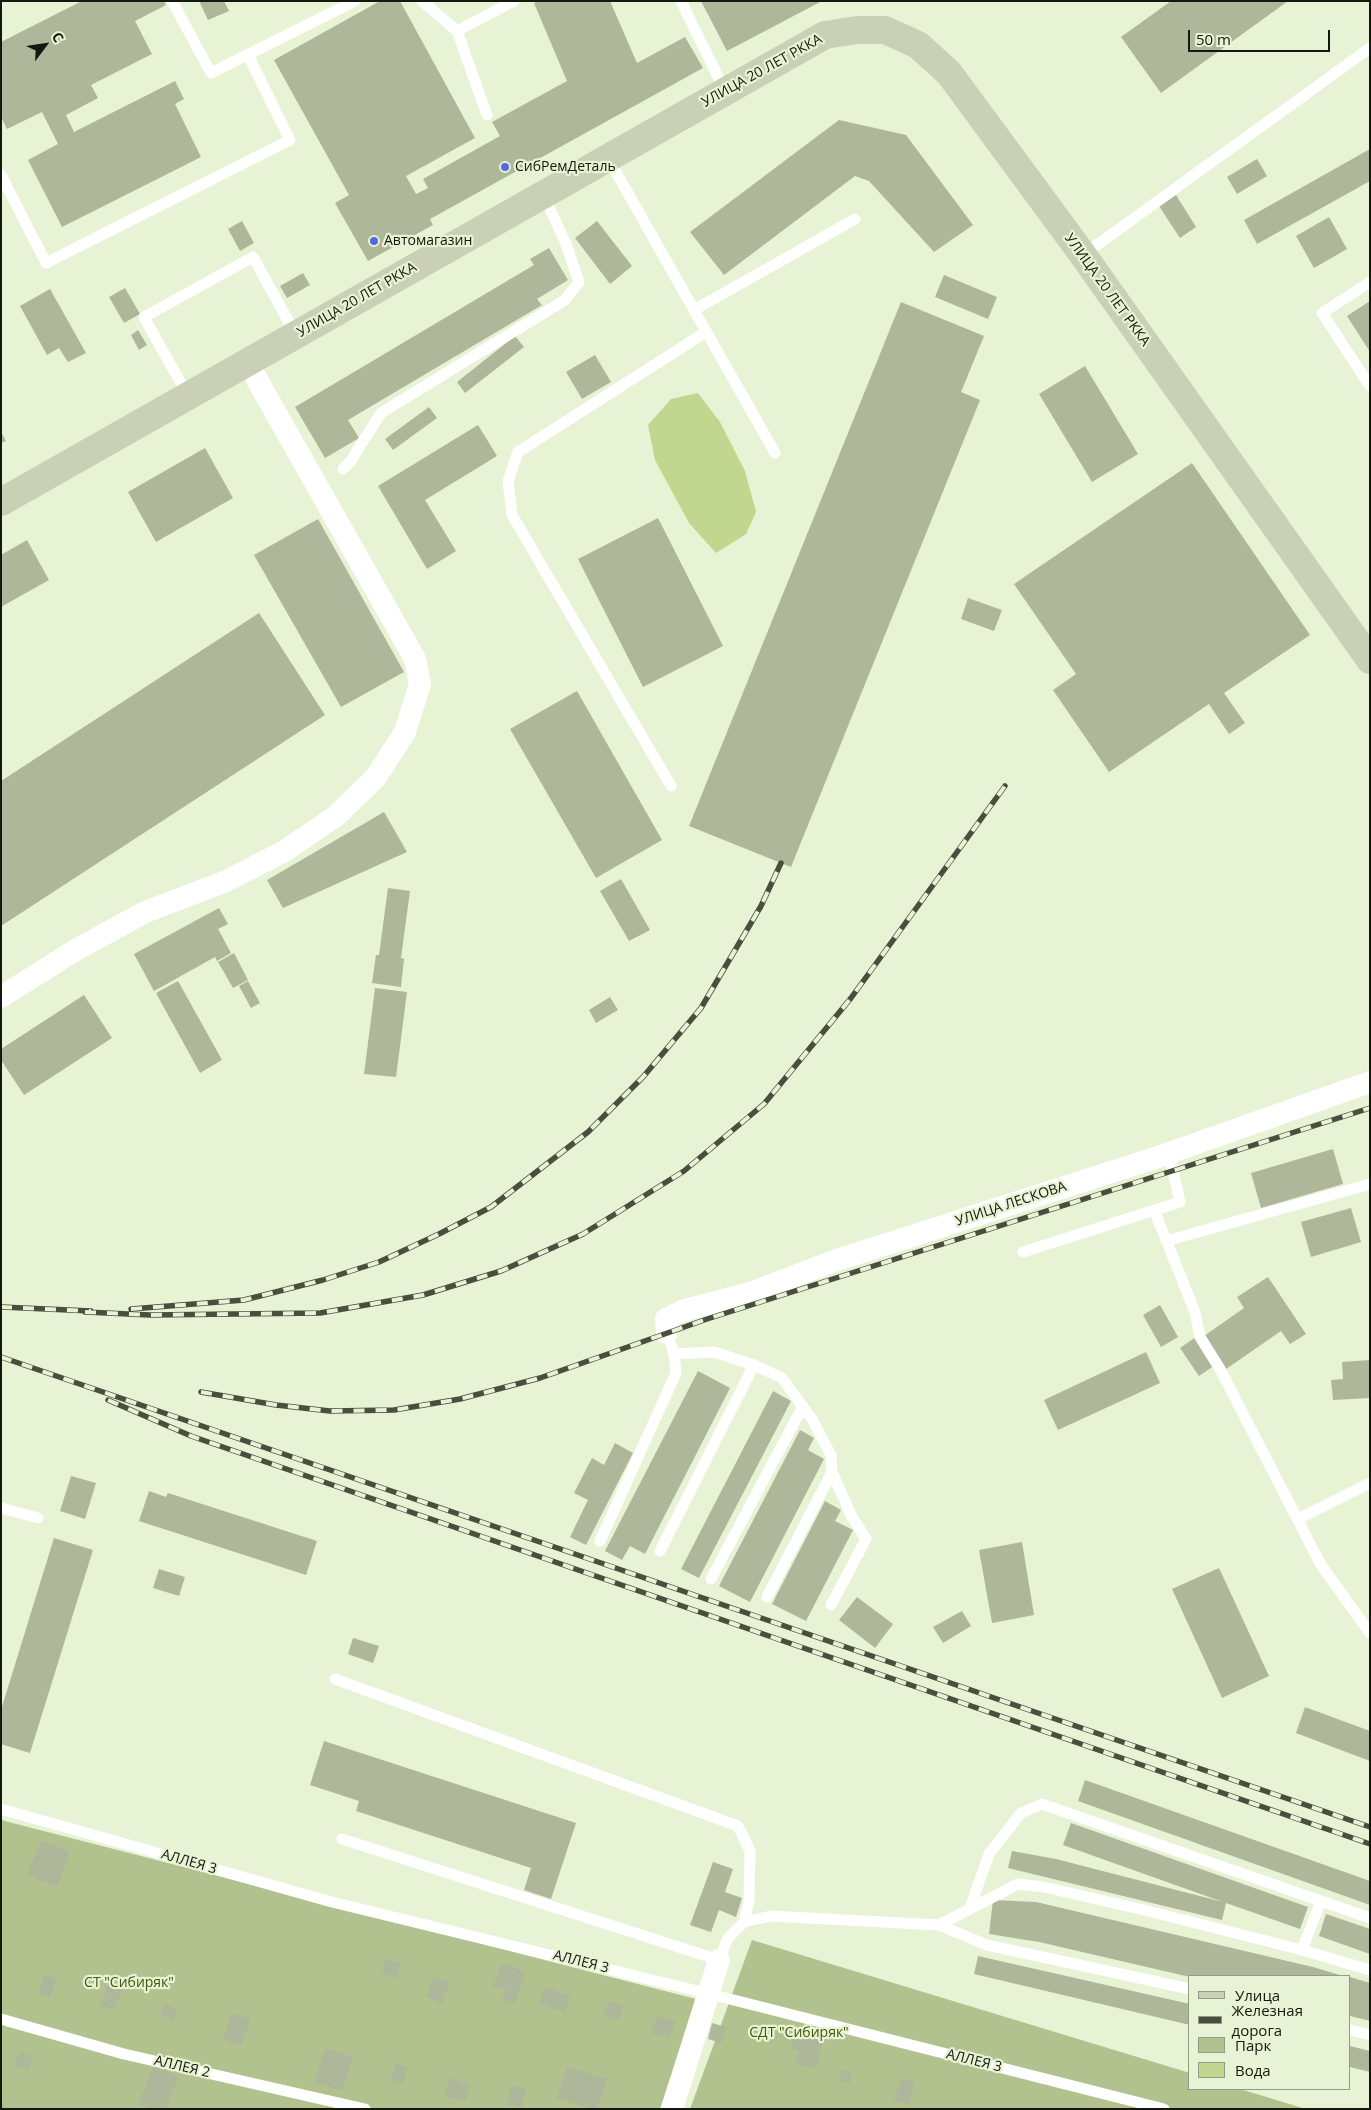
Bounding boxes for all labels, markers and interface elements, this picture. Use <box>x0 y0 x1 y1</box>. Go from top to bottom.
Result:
north arrow <box>20 20 70 70</box>
scale bar <box>1191 20 1334 52</box>
text: С <box>48 28 69 46</box>
text: 50 m <box>1196 29 1231 49</box>
street label: УЛИЦА 20 ЛЕТ РККА <box>699 31 825 111</box>
place label: СибРемДеталь <box>515 159 616 175</box>
marker: СибРемДеталь <box>499 161 511 173</box>
street label: УЛИЦА 20 ЛЕТ РККА <box>1061 230 1153 350</box>
place label: Автомагазин <box>384 233 472 249</box>
marker: Автомагазин <box>368 235 380 247</box>
street label: УЛИЦА 20 ЛЕТ РККА <box>294 259 420 341</box>
street label: УЛИЦА ЛЕСКОВА <box>953 1178 1069 1230</box>
street label: АЛЛЕЯ 3 <box>159 1846 219 1878</box>
street label: АЛЛЕЯ 3 <box>551 1947 611 1977</box>
park label: СТ "Сибиряк" <box>84 1975 174 1991</box>
legend <box>1188 1975 1351 2090</box>
text: Улица <box>1235 1985 1280 2005</box>
text: Железная дорога <box>1232 2000 1303 2040</box>
park label: СДТ "Сибиряк" <box>749 2025 849 2041</box>
text: Парк <box>1235 2035 1271 2055</box>
street label: АЛЛЕЯ 3 <box>944 2046 1004 2076</box>
street label: АЛЛЕЯ 2 <box>152 2052 212 2082</box>
text: Вода <box>1235 2060 1271 2080</box>

